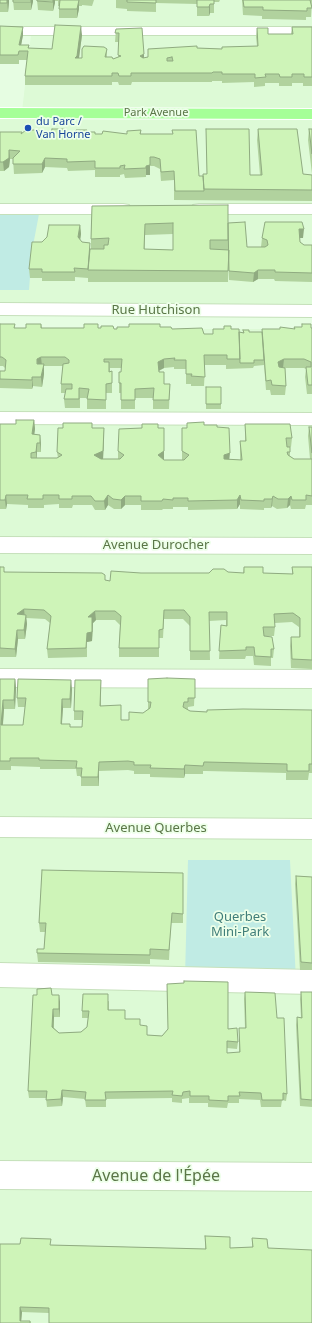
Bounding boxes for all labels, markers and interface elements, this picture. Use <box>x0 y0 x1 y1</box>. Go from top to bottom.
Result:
street label: Park Avenue <box>124 106 188 120</box>
place label: du Parc / Van Horne <box>36 115 91 141</box>
marker: du Parc / Van Horne <box>23 123 33 133</box>
street label: Rue Hutchison <box>112 302 200 318</box>
street label: Avenue Durocher <box>103 537 209 553</box>
street label: Avenue Querbes <box>105 820 207 836</box>
park label: Querbes Mini-Park <box>211 909 269 940</box>
street label: Avenue de l'Épée <box>92 1166 220 1186</box>

